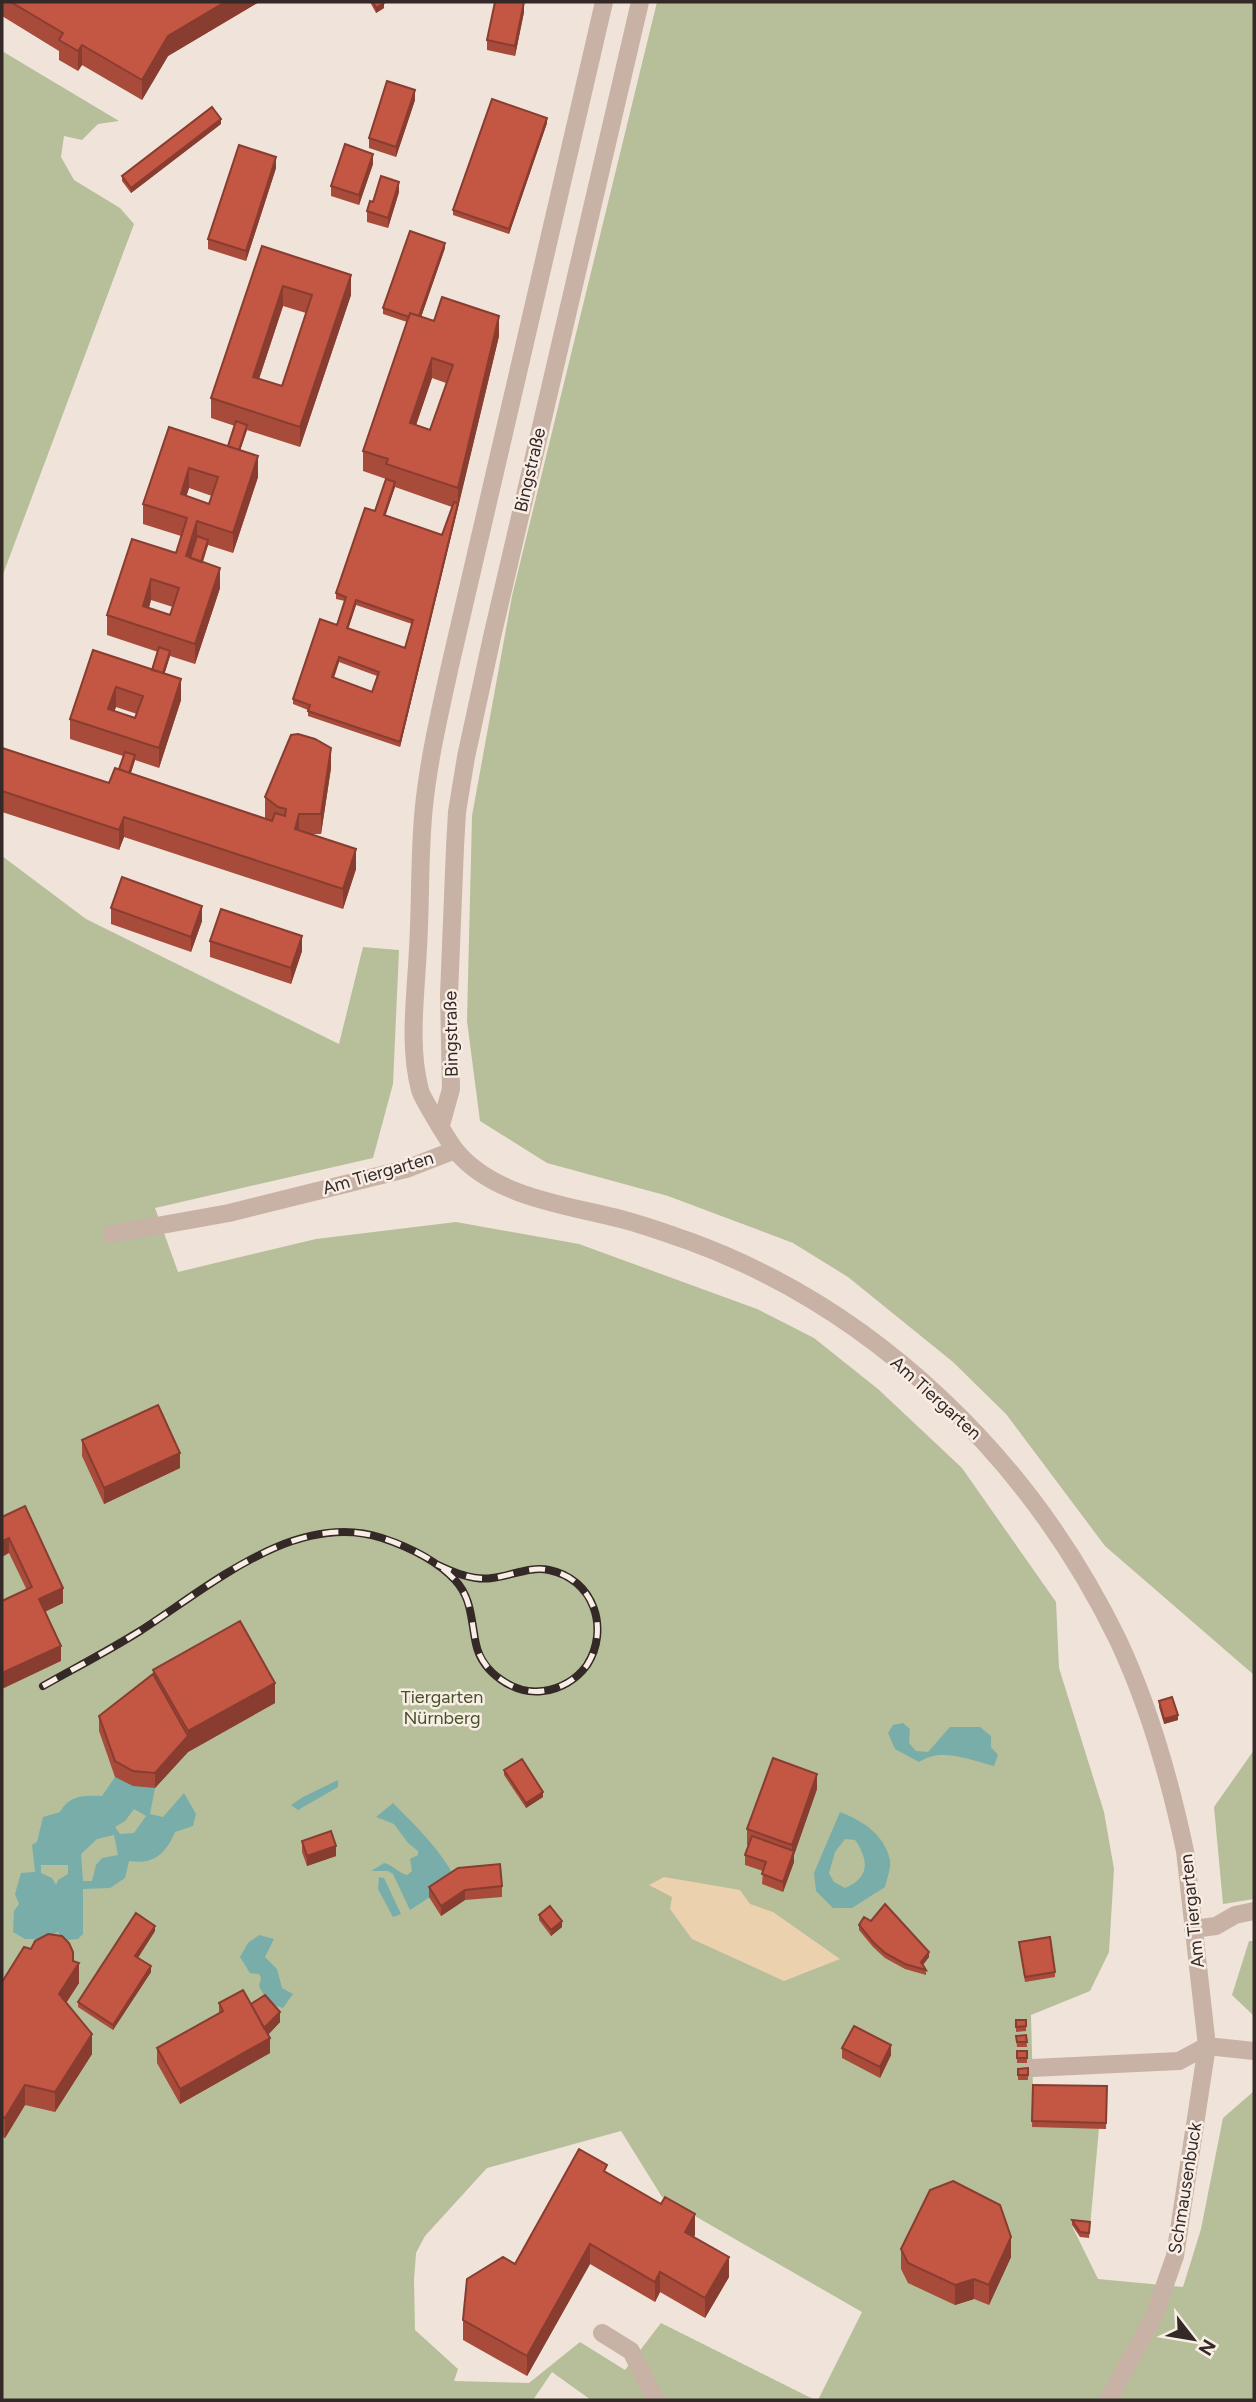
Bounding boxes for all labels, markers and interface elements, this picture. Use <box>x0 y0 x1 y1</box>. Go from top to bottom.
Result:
street label: Bingstraße <box>510 425 550 514</box>
street label: Bingstraße <box>439 991 463 1077</box>
street label: Am Tiergarten <box>320 1147 436 1199</box>
street label: Am Tiergarten <box>886 1352 986 1444</box>
park label: Tiergarten Nürnberg <box>401 1686 483 1729</box>
street label: Am Tiergarten <box>1175 1853 1209 1969</box>
street label: Schmausenbuck <box>1164 2120 1206 2255</box>
north arrow <box>1158 2304 1228 2374</box>
text: N <box>1194 2335 1221 2360</box>

